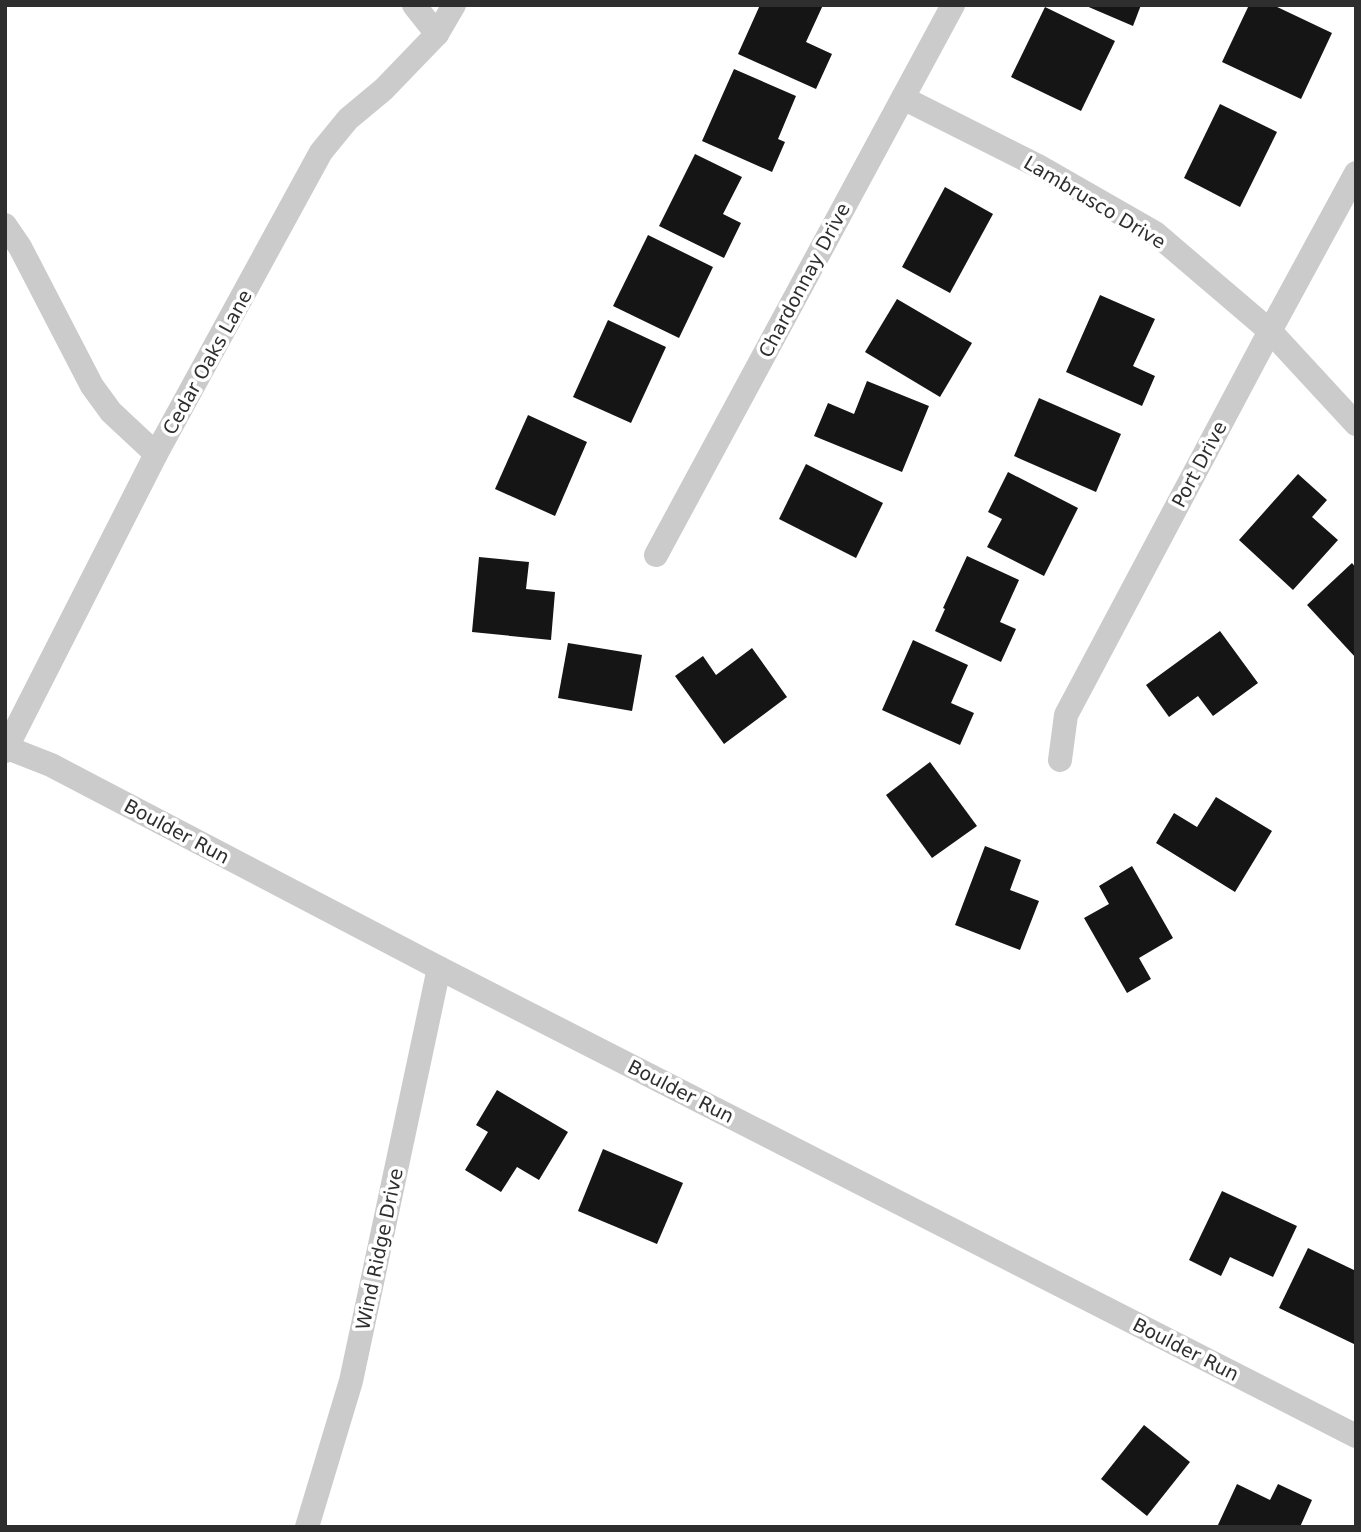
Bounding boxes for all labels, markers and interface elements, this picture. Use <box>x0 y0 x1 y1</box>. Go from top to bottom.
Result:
street label: Lambrusco Drive <box>1020 151 1170 253</box>
street label: Chardonnay Drive <box>754 199 854 361</box>
street label: Cedar Oaks Lane <box>158 286 256 438</box>
street label: Port Drive <box>1167 417 1231 511</box>
street label: Boulder Run <box>121 794 233 868</box>
street label: Boulder Run <box>624 1055 738 1127</box>
street label: Wind Ridge Drive <box>351 1166 407 1332</box>
street label: Boulder Run <box>1129 1313 1243 1385</box>

